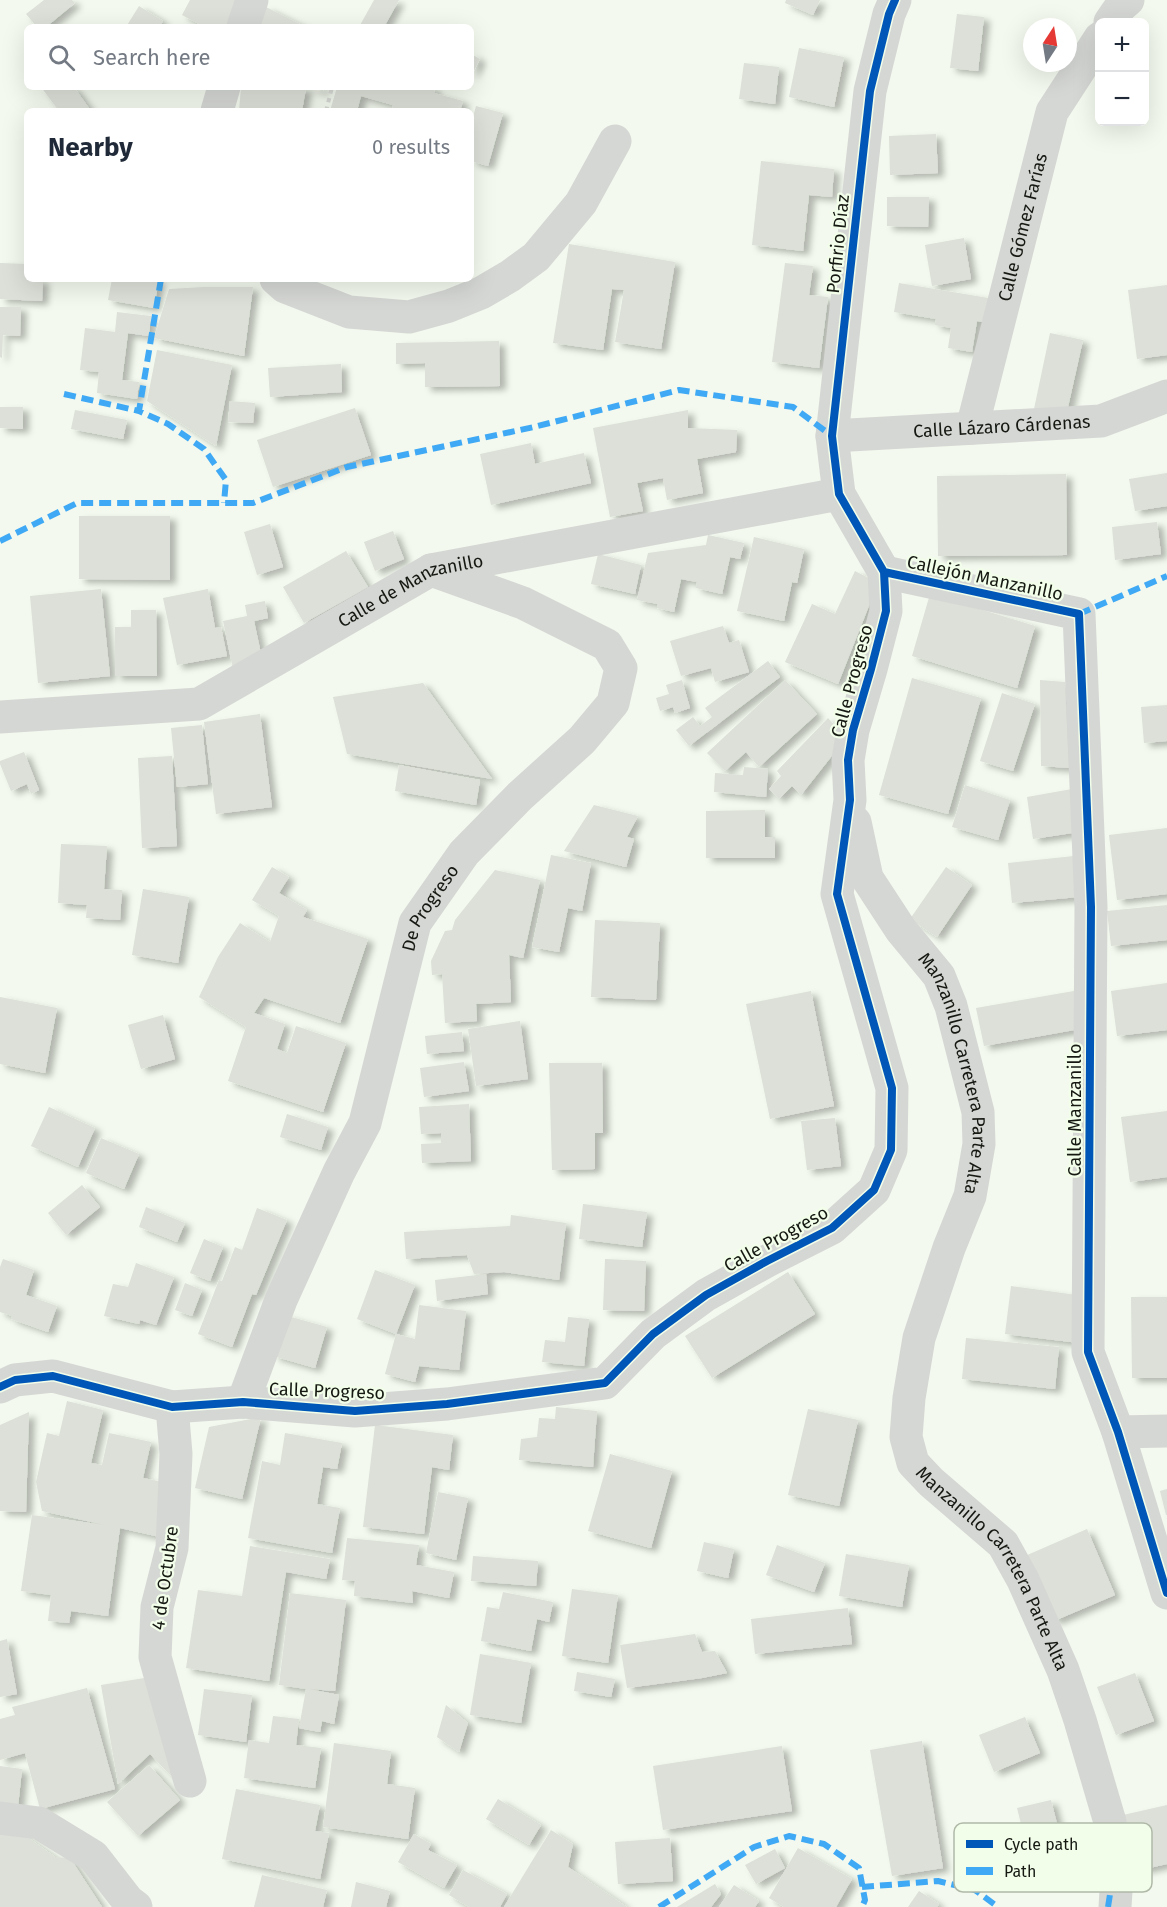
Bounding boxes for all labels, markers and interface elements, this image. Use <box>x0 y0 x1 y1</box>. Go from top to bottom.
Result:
north arrow <box>1023 18 1077 72</box>
map controls <box>1095 18 1149 126</box>
button: + <box>1095 18 1149 72</box>
search box <box>24 24 474 90</box>
icon: search <box>45 41 78 74</box>
text: Search here <box>93 44 211 71</box>
button: − <box>1095 72 1149 126</box>
text: Nearby <box>48 132 133 163</box>
text: 0 results <box>372 135 450 159</box>
street label: Calle Gómez Farías <box>994 151 1052 304</box>
street label: Porfirio Díaz <box>822 193 854 295</box>
street label: Calle Lázaro Cárdenas <box>912 411 1091 442</box>
street label: Calle de Manzanillo <box>334 550 485 632</box>
street label: Callejón Manzanillo <box>905 551 1065 605</box>
street label: Calle Progreso <box>826 622 878 740</box>
street label: De Progreso <box>397 860 464 954</box>
street label: Manzanillo Carretera Parte Alta <box>913 948 990 1196</box>
street label: Calle Manzanillo <box>1064 1044 1086 1176</box>
street label: Calle Progreso <box>720 1201 832 1277</box>
street label: Calle Progreso <box>269 1378 385 1404</box>
street label: Manzanillo Carretera Parte Alta <box>911 1462 1073 1674</box>
street label: 4 de Octubre <box>147 1525 183 1631</box>
legend <box>954 1823 1152 1892</box>
text: Cycle path <box>1004 1835 1078 1854</box>
text: Path <box>1004 1862 1036 1881</box>

